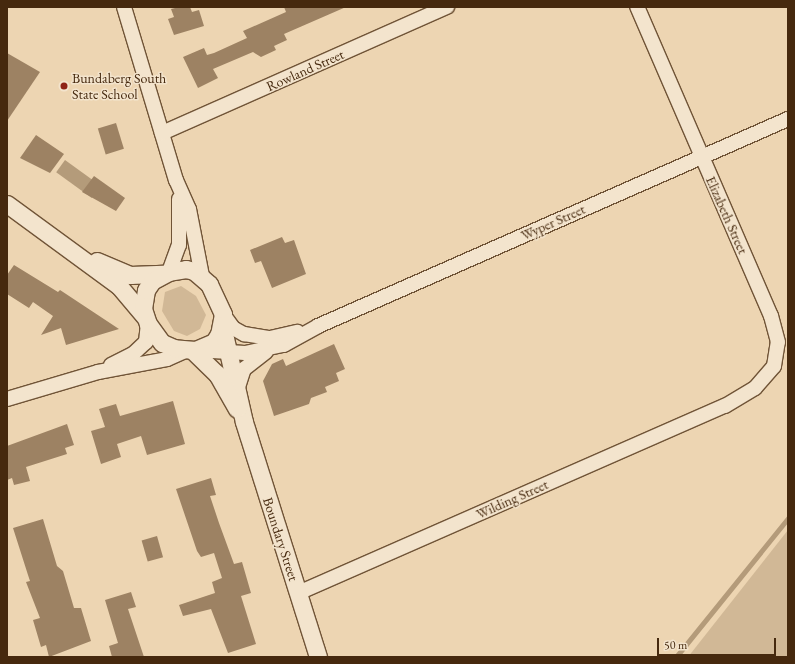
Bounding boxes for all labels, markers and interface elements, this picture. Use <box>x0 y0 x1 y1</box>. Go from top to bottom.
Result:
street label: Rowland Street <box>264 45 346 95</box>
place label: Bundaberg South State School <box>72 70 166 102</box>
marker: Bundaberg South State School <box>59 81 69 91</box>
street label: Elizabeth Street <box>702 173 752 257</box>
street label: Wyper Street <box>518 200 588 244</box>
street label: Wilding Street <box>473 476 551 522</box>
street label: Boundary Street <box>260 495 302 583</box>
scale bar <box>659 630 778 656</box>
text: 50 m <box>664 637 687 653</box>

